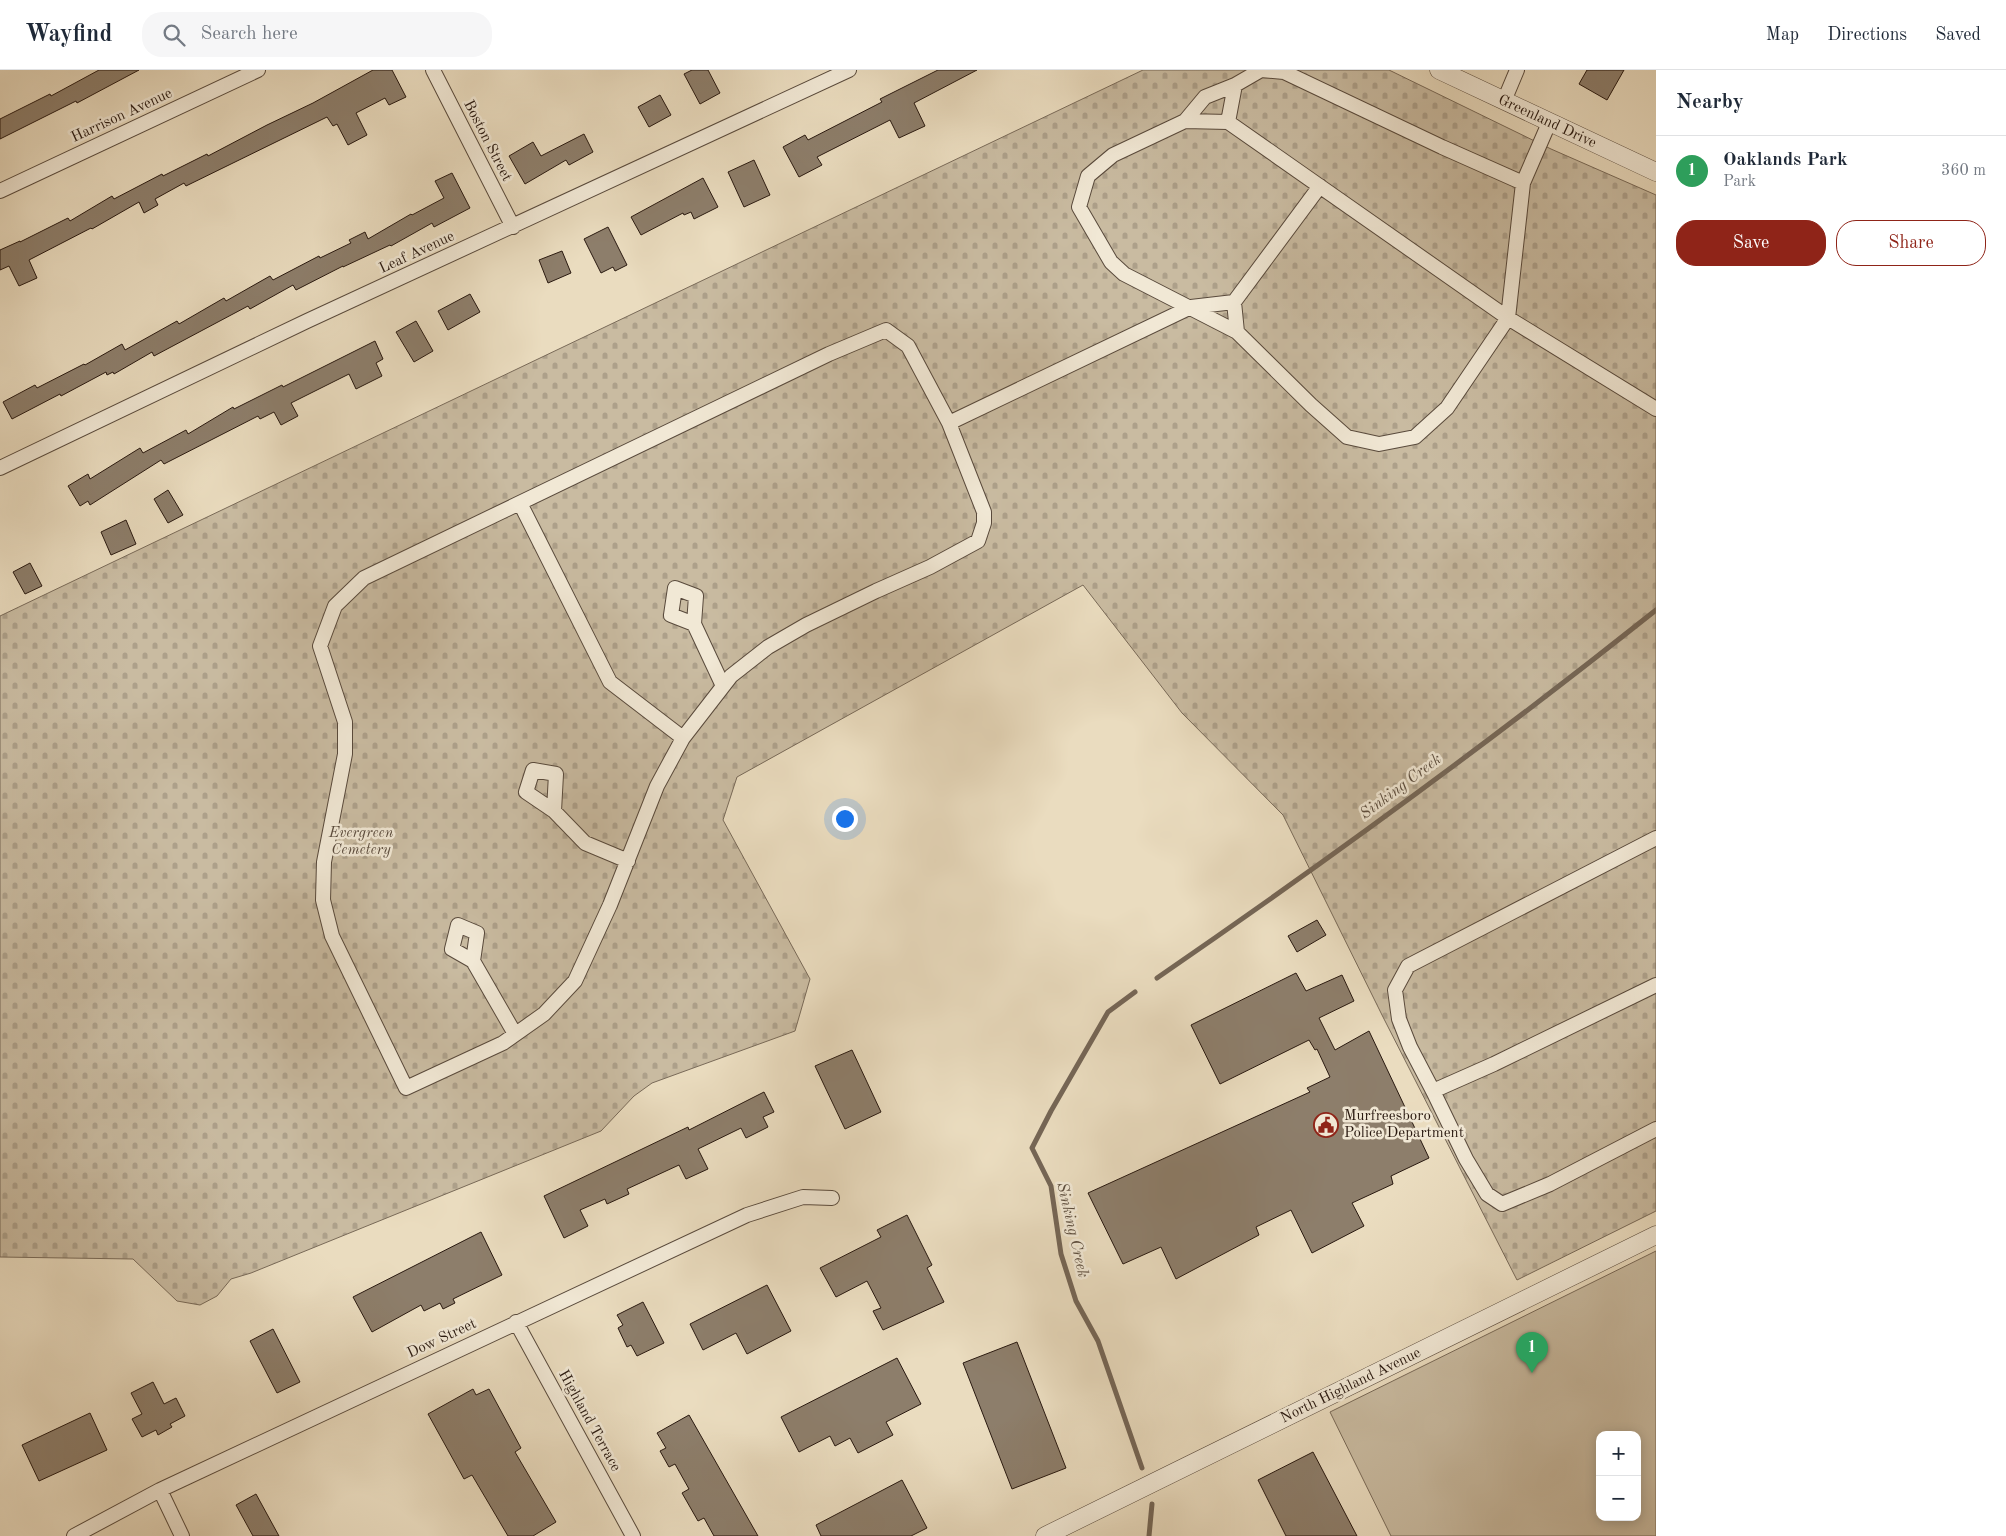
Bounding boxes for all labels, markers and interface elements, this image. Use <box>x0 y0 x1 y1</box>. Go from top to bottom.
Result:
search box <box>142 12 492 57</box>
icon: search <box>160 21 188 49</box>
text: Wayfind <box>25 23 112 47</box>
text: Search here <box>200 25 298 44</box>
text: Map <box>1766 26 1799 44</box>
text: Directions <box>1827 26 1907 44</box>
text: Saved <box>1935 26 1981 44</box>
street label: Harrison Avenue <box>69 86 175 146</box>
text: Nearby <box>1676 92 1744 113</box>
street label: Greenland Drive <box>1496 93 1599 151</box>
street label: Boston Street <box>460 98 514 184</box>
text: Oaklands Park <box>1723 151 1848 170</box>
text: 1 <box>1687 163 1697 179</box>
text: 360 m <box>1941 163 1986 179</box>
text: Park <box>1723 174 1756 190</box>
button: Save <box>1676 220 1826 266</box>
button: Share <box>1836 220 1986 266</box>
street label: Leaf Avenue <box>377 229 457 277</box>
water label: Sinking Creek <box>1357 751 1445 823</box>
your location <box>832 806 858 832</box>
park label: Evergreen Cemetery <box>328 826 394 858</box>
place label: Murfreesboro Police Department <box>1344 1109 1464 1141</box>
public building icon: Murfreesboro Police Department <box>1313 1112 1339 1138</box>
water label: Sinking Creek <box>1053 1181 1091 1279</box>
street label: Dow Street <box>405 1316 479 1362</box>
pin: 1 <box>1516 1332 1548 1373</box>
street label: North Highland Avenue <box>1278 1345 1424 1427</box>
street label: Highland Terrace <box>555 1368 623 1474</box>
map controls <box>1596 1431 1641 1521</box>
button: + <box>1596 1431 1641 1476</box>
button: − <box>1596 1476 1641 1521</box>

